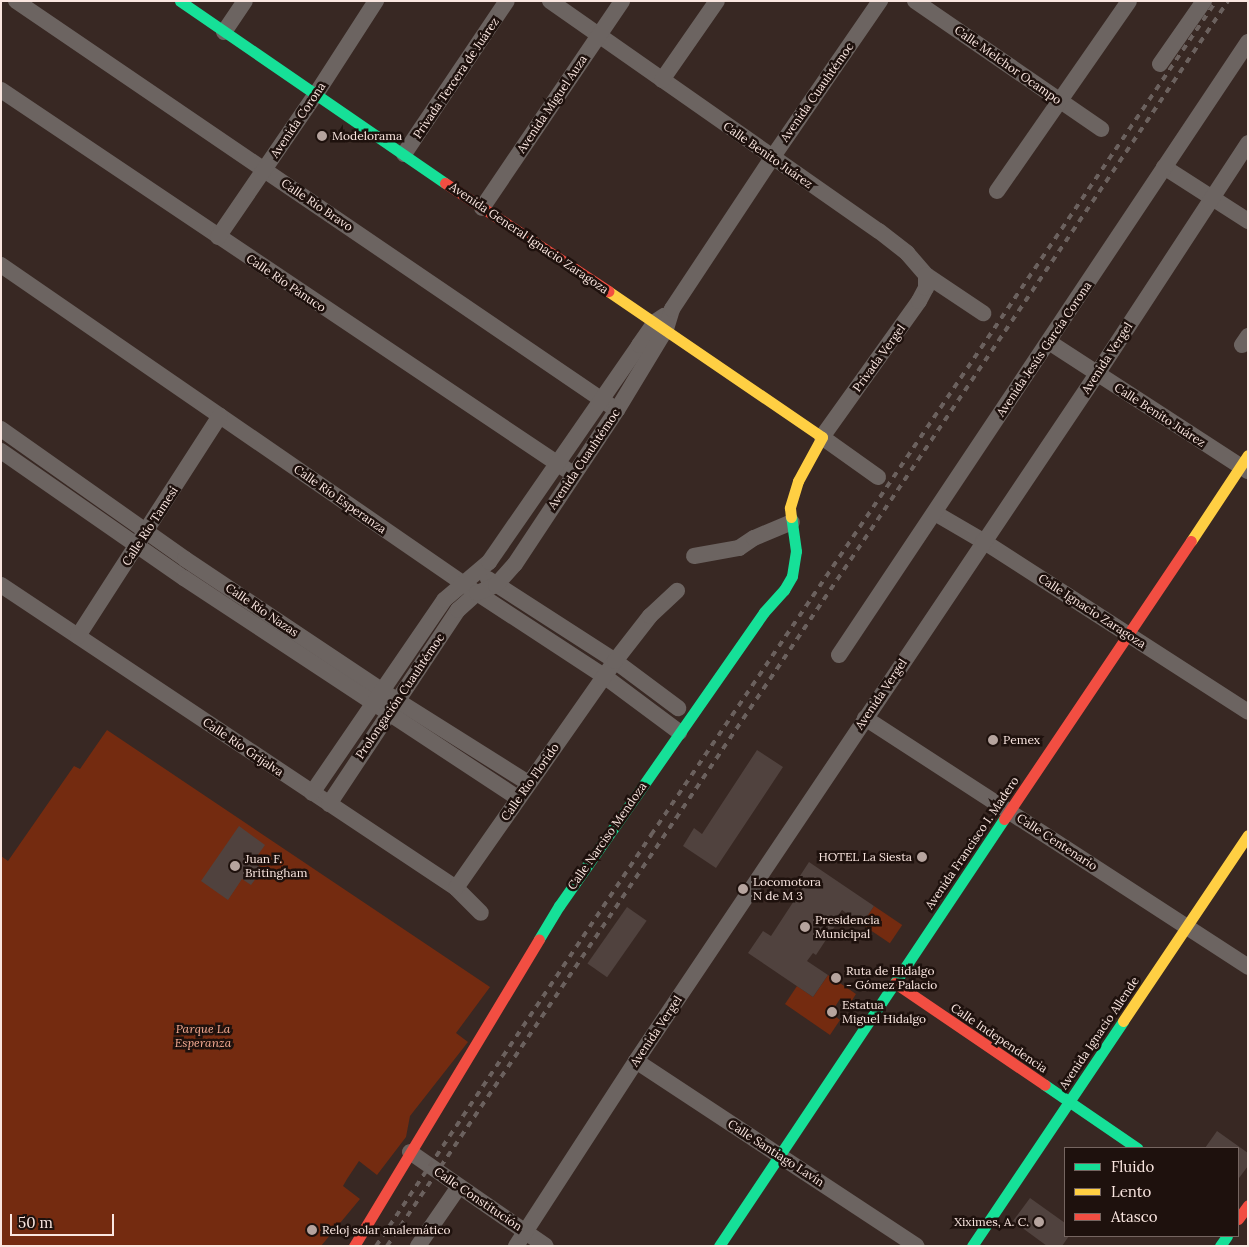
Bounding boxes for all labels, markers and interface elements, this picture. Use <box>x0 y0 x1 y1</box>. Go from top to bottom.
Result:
street label: Privada Tercera de Juárez <box>410 15 502 141</box>
street label: Calle Melchor Ocampo <box>952 23 1064 107</box>
street label: Avenida Cuauhtémoc <box>777 39 857 145</box>
street label: Avenida Miguel Auza <box>514 52 590 156</box>
street label: Avenida Corona <box>267 80 329 160</box>
street label: Calle Benito Juárez <box>720 119 816 191</box>
place label: Modelorama <box>332 129 402 143</box>
marker: Modelorama <box>316 130 328 142</box>
street label: Calle Río Bravo <box>278 176 356 234</box>
street label: Avenida General Ignacio Zaragoza <box>447 179 611 297</box>
street label: Calle Río Pánuco <box>243 251 329 315</box>
street label: Avenida Jesús García Corona <box>993 279 1095 419</box>
street label: Avenida Vergel <box>1079 320 1135 396</box>
street label: Privada Vergel <box>850 321 908 395</box>
street label: Calle Benito Juárez <box>1112 380 1208 450</box>
street label: Avenida Cuauhtémoc <box>545 406 623 512</box>
street label: Calle Río Esperanza <box>291 462 389 536</box>
street label: Calle Río Tamesi <box>119 484 181 568</box>
street label: Calle Ignacio Zaragoza <box>1035 571 1149 651</box>
street label: Calle Río Nazas <box>223 580 301 640</box>
street label: Prolongación Cuauhtémoc <box>353 631 447 761</box>
street label: Avenida Vergel <box>852 656 910 732</box>
street label: Calle Río Grijalva <box>200 715 286 779</box>
place label: Pemex <box>1003 733 1040 747</box>
marker: Pemex <box>987 734 999 746</box>
street label: Calle Río Florido <box>498 740 562 824</box>
street label: Avenida Francisco I. Madero <box>922 774 1022 912</box>
street label: Calle Narciso Mendoza <box>564 779 650 893</box>
street label: Calle Centenario <box>1014 811 1100 873</box>
place label: HOTEL La Siesta <box>819 850 912 864</box>
marker: HOTEL La Siesta <box>916 851 928 863</box>
place label: Juan F. Britingham <box>245 852 307 880</box>
marker: Juan F. Britingham <box>229 860 241 872</box>
place label: Locomotora N de M 3 <box>753 875 821 903</box>
marker: Locomotora N de M 3 <box>737 883 749 895</box>
place label: Presidencia Municipal <box>815 913 880 941</box>
marker: Presidencia Municipal <box>799 921 811 933</box>
place label: Ruta de Hidalgo - Gómez Palacio <box>846 964 937 992</box>
marker: Ruta de Hidalgo - Gómez Palacio <box>830 972 842 984</box>
street label: Avenida Ignacio Allende <box>1056 974 1142 1092</box>
street label: Avenida Vergel <box>627 993 685 1069</box>
place label: Estatua Miguel Hidalgo <box>842 998 926 1026</box>
street label: Calle Independencia <box>948 1000 1050 1076</box>
marker: Estatua Miguel Hidalgo <box>826 1006 838 1018</box>
park label: Parque La Esperanza <box>175 1022 231 1050</box>
street label: Calle Santiago Lavín <box>725 1116 827 1190</box>
legend <box>1064 1147 1239 1237</box>
text: Fluido <box>1111 1157 1154 1176</box>
street label: Calle Constitución <box>431 1164 525 1234</box>
text: Lento <box>1111 1182 1151 1201</box>
scale bar <box>12 1204 116 1236</box>
text: Atasco <box>1111 1207 1157 1226</box>
text: 50 m <box>18 1213 53 1232</box>
place label: Xiximes, A. C. <box>954 1215 1029 1229</box>
marker: Xiximes, A. C. <box>1033 1216 1045 1228</box>
place label: Reloj solar analemático <box>322 1223 451 1237</box>
marker: Reloj solar analemático <box>306 1224 318 1236</box>

